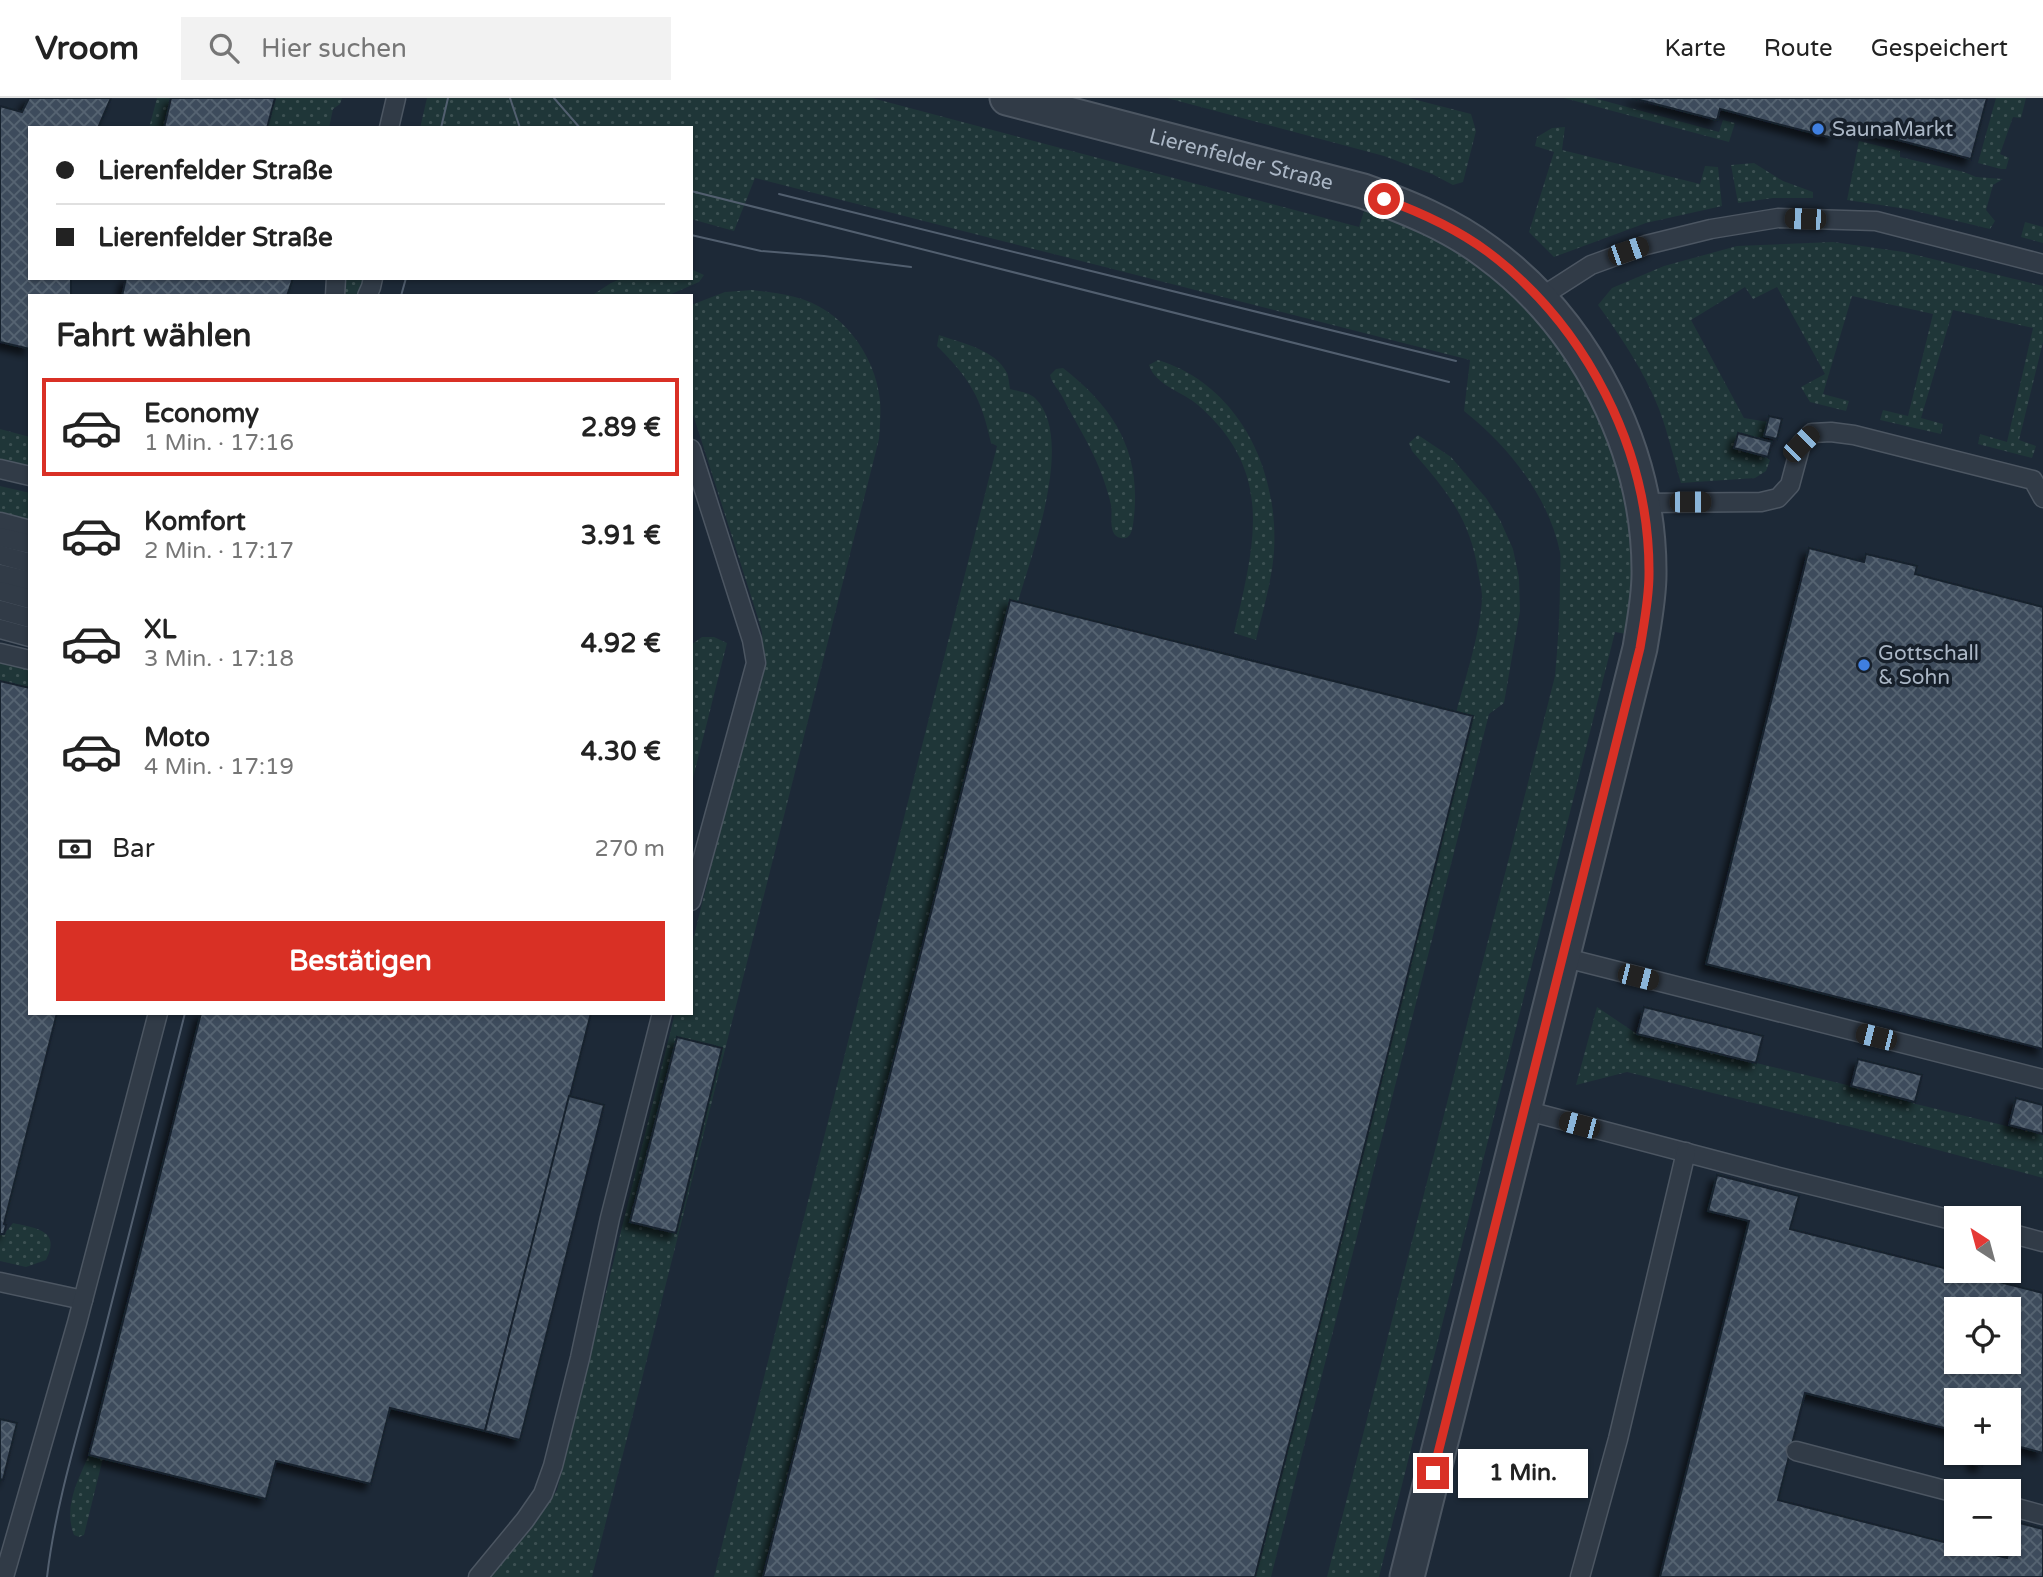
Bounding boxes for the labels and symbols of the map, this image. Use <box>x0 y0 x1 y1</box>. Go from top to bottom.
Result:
place label: SaunaMarkt <box>1832 117 1953 142</box>
marker: SaunaMarkt <box>1810 121 1826 137</box>
street label: Lierenfelder Straße <box>1146 123 1336 195</box>
route start <box>1368 183 1400 215</box>
car <box>1784 208 1827 230</box>
car <box>1605 234 1652 268</box>
car <box>1779 422 1824 466</box>
car <box>1670 492 1712 513</box>
place label: Gottschall & Sohn <box>1878 641 1979 690</box>
marker: Gottschall & Sohn <box>1856 657 1872 673</box>
car <box>1616 962 1661 992</box>
car <box>1854 1022 1899 1052</box>
car <box>1556 1109 1603 1141</box>
north arrow <box>1944 1206 2021 1283</box>
callout: 1 Min. <box>1458 1448 1587 1498</box>
route end <box>1417 1457 1449 1489</box>

